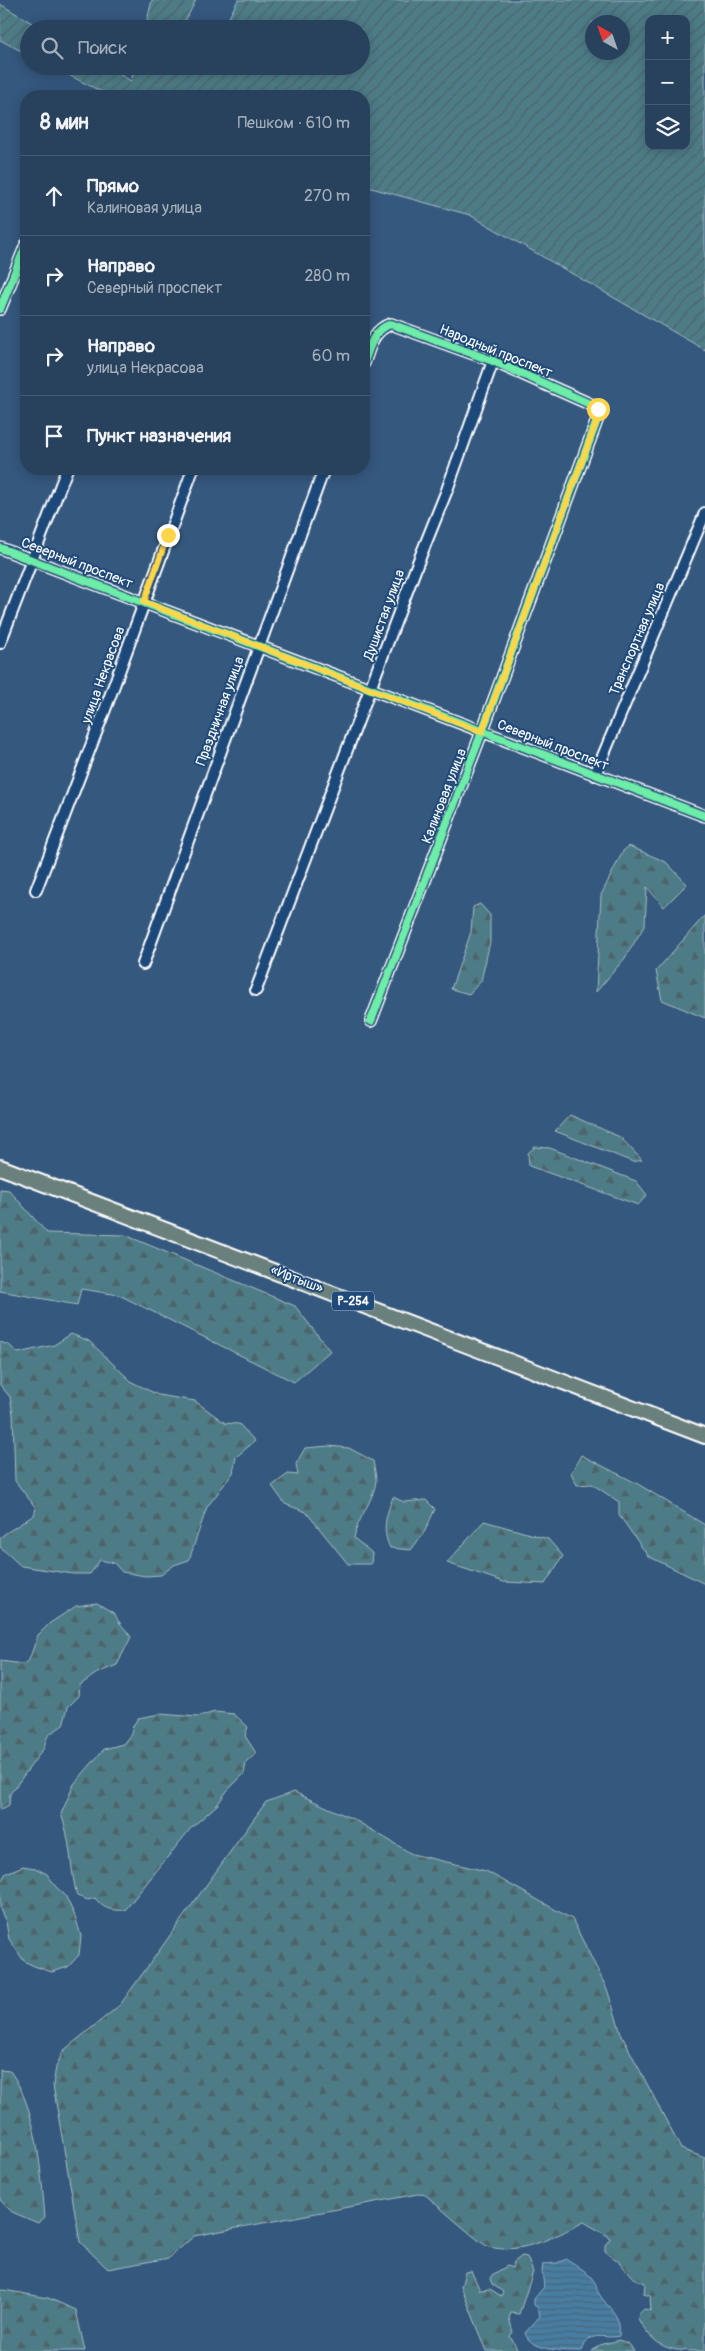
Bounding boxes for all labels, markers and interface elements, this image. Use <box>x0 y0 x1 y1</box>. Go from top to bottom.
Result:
north arrow <box>585 15 630 60</box>
map controls <box>645 15 690 150</box>
button: + <box>645 15 690 60</box>
search box <box>20 20 370 75</box>
icon: search <box>38 34 66 62</box>
text: Поиск <box>78 36 128 60</box>
button: − <box>645 60 690 105</box>
button: layers <box>645 105 690 150</box>
text: 8 мин <box>40 109 89 136</box>
text: Пешком · 610 m <box>238 113 350 133</box>
text: Прямо <box>87 174 139 198</box>
icon: ahead <box>40 182 68 210</box>
text: 270 m <box>304 186 350 206</box>
text: Калиновая улица <box>87 198 202 218</box>
text: Направо <box>87 254 155 278</box>
icon: right <box>40 262 68 290</box>
text: 280 m <box>304 266 350 286</box>
text: Северный проспект <box>87 278 222 298</box>
street label: Народный проспект <box>437 321 555 381</box>
text: Направо <box>87 334 155 358</box>
icon: right <box>40 342 68 370</box>
text: 60 m <box>312 346 350 366</box>
text: улица Некрасова <box>87 358 204 378</box>
route start <box>587 398 610 421</box>
icon: arrive <box>40 422 68 450</box>
text: Пункт назначения <box>87 424 231 448</box>
route end <box>157 524 180 547</box>
street label: Северный проспект <box>19 534 135 592</box>
street label: Душистая улица <box>359 567 408 664</box>
street label: Транспортная улица <box>605 580 669 698</box>
street label: улица Некрасова <box>77 624 128 727</box>
street label: Праздничная улица <box>192 654 248 768</box>
street label: Северный проспект <box>495 716 611 774</box>
street label: Калиновая улица <box>418 746 470 846</box>
street label: «Иртыш» <box>268 1261 326 1297</box>
road number: Р-254 <box>332 1292 374 1310</box>

